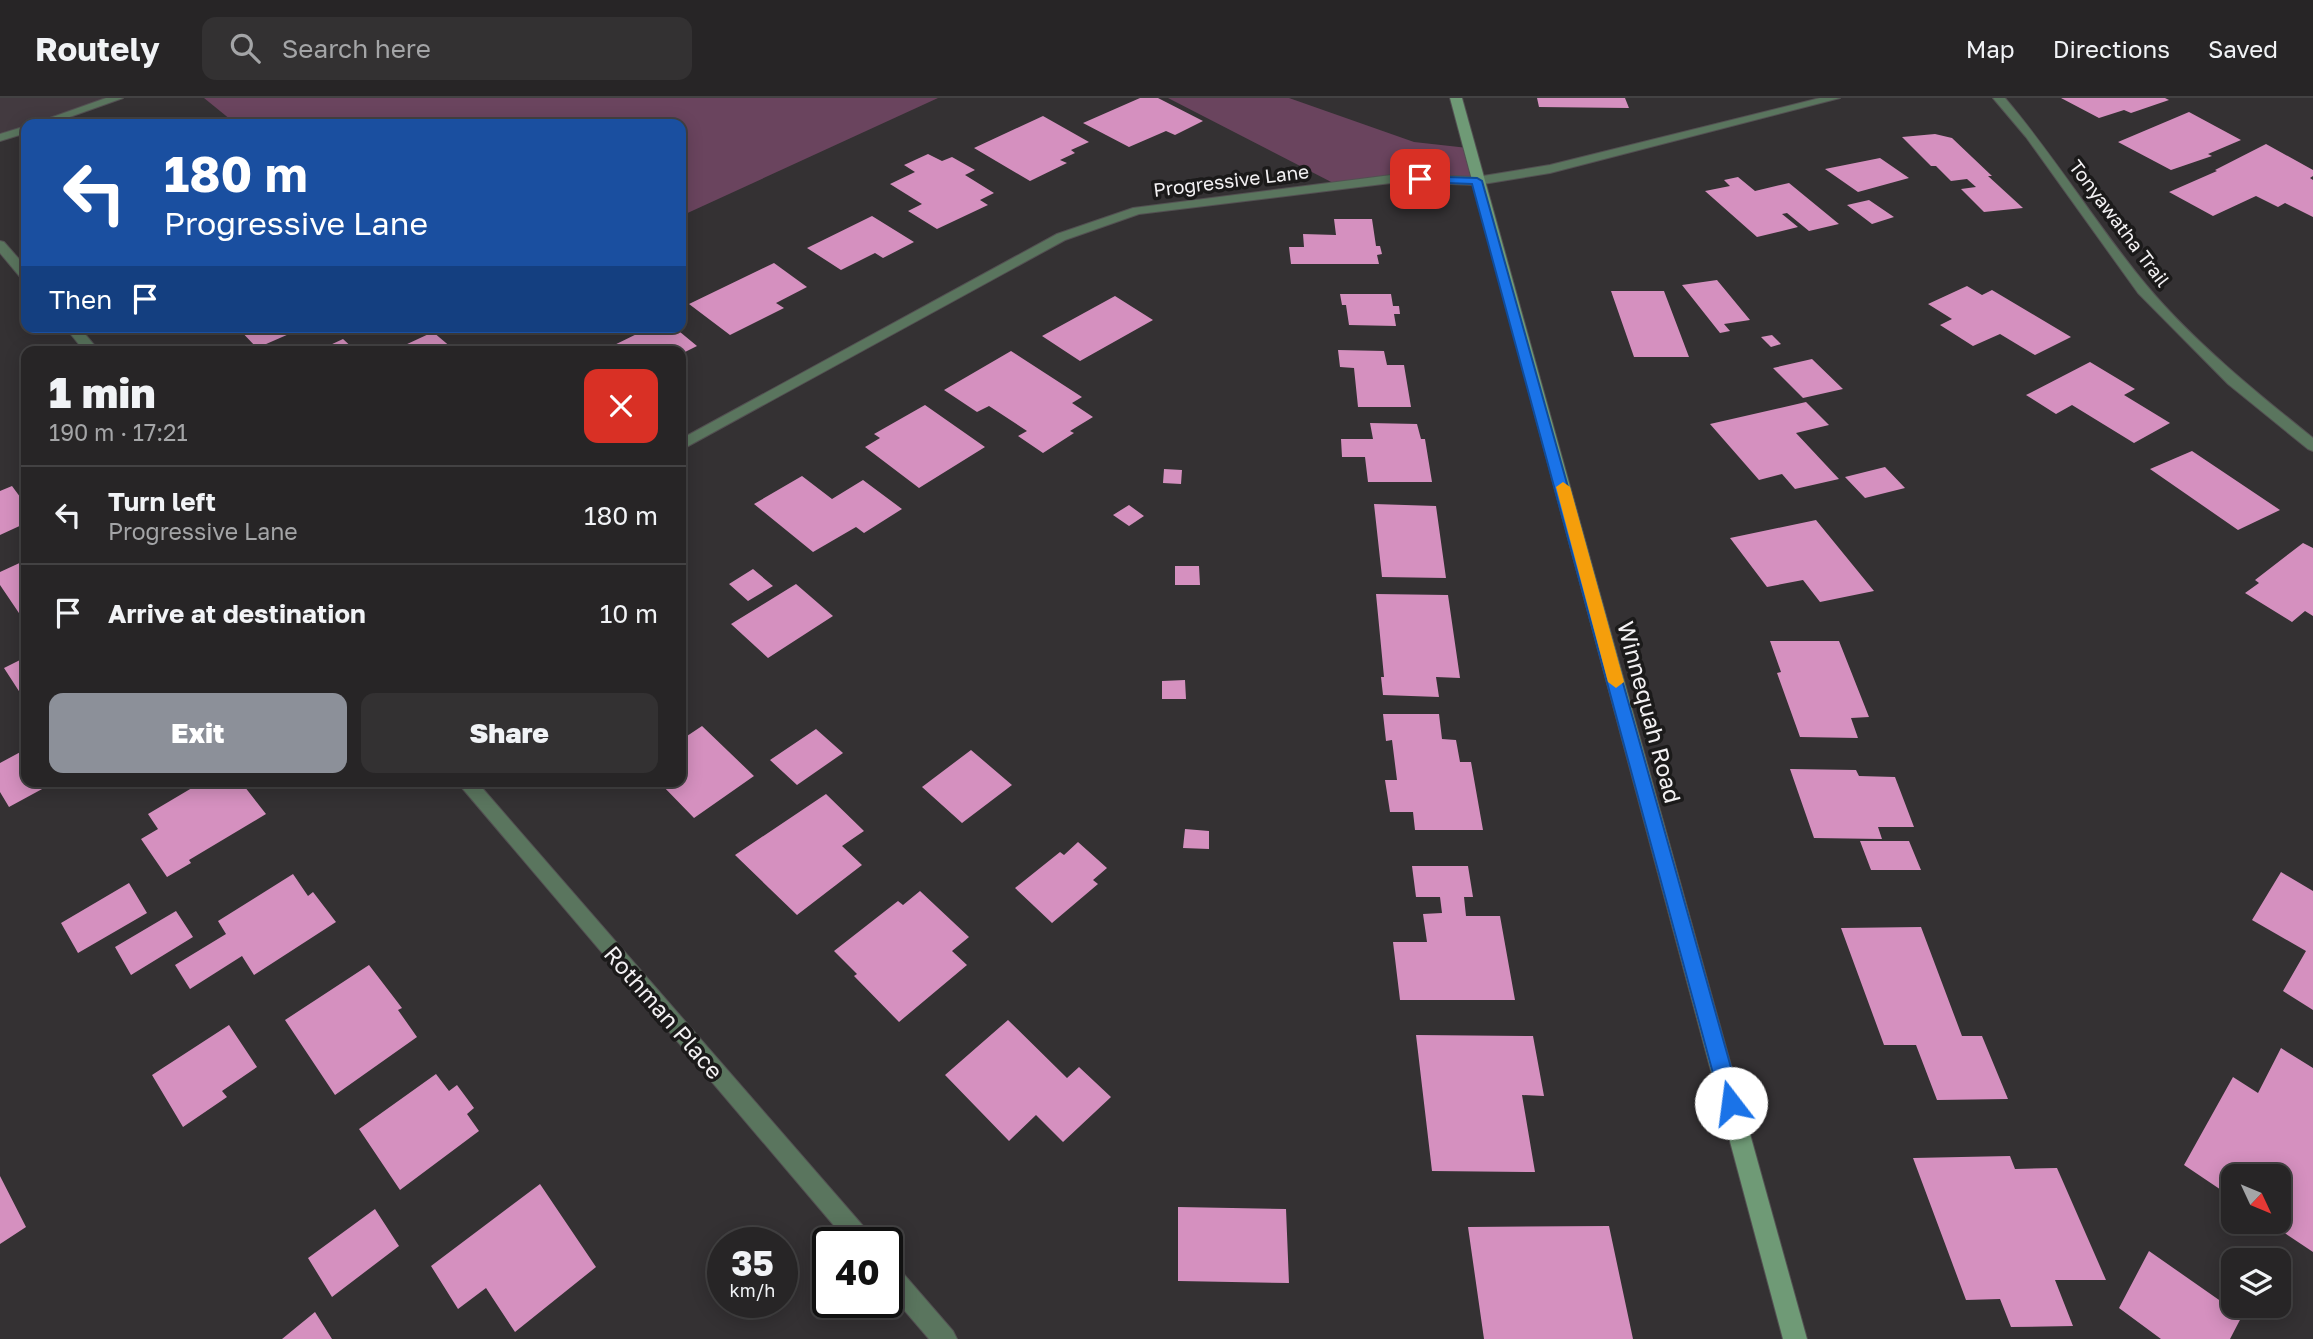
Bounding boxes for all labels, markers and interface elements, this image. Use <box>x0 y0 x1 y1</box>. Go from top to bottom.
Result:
search box <box>202 17 692 80</box>
text: Routely <box>35 29 160 68</box>
icon: search <box>226 29 264 67</box>
text: Search here <box>282 33 431 64</box>
text: Map <box>1966 34 2015 63</box>
text: Directions <box>2053 34 2170 63</box>
text: Saved <box>2208 34 2278 63</box>
text: 180 m <box>164 144 308 203</box>
icon: left <box>49 147 140 238</box>
pin <box>1390 149 1450 209</box>
street label: Tonyawatha Trail <box>2065 155 2175 291</box>
street label: Progressive Lane <box>1152 159 1310 201</box>
icon: arrive <box>1401 160 1439 198</box>
text: Progressive Lane <box>164 204 428 242</box>
icon: arrive <box>126 280 164 318</box>
text: Then <box>49 284 112 315</box>
text: 1 min <box>49 367 156 417</box>
button: close <box>584 369 658 443</box>
text: 190 m · 17:21 <box>49 418 188 446</box>
text: Turn left <box>108 486 216 517</box>
icon: left <box>49 496 87 534</box>
text: 180 m <box>584 500 658 531</box>
text: Progressive Lane <box>108 517 298 545</box>
icon: arrive <box>49 594 87 632</box>
text: Arrive at destination <box>108 598 366 629</box>
text: 10 m <box>600 598 658 629</box>
street label: Winnequah Road <box>1612 618 1688 806</box>
button: Exit <box>49 693 347 773</box>
button: Share <box>361 693 658 773</box>
street label: Rothman Place <box>599 940 729 1084</box>
position arrow <box>1694 1066 1768 1140</box>
north arrow <box>2221 1164 2291 1234</box>
map controls <box>2221 1164 2291 1318</box>
speed limit sign: 40 <box>812 1227 903 1318</box>
text: 35 <box>731 1242 774 1284</box>
button: layers <box>2221 1248 2291 1318</box>
text: km/h <box>730 1279 775 1301</box>

